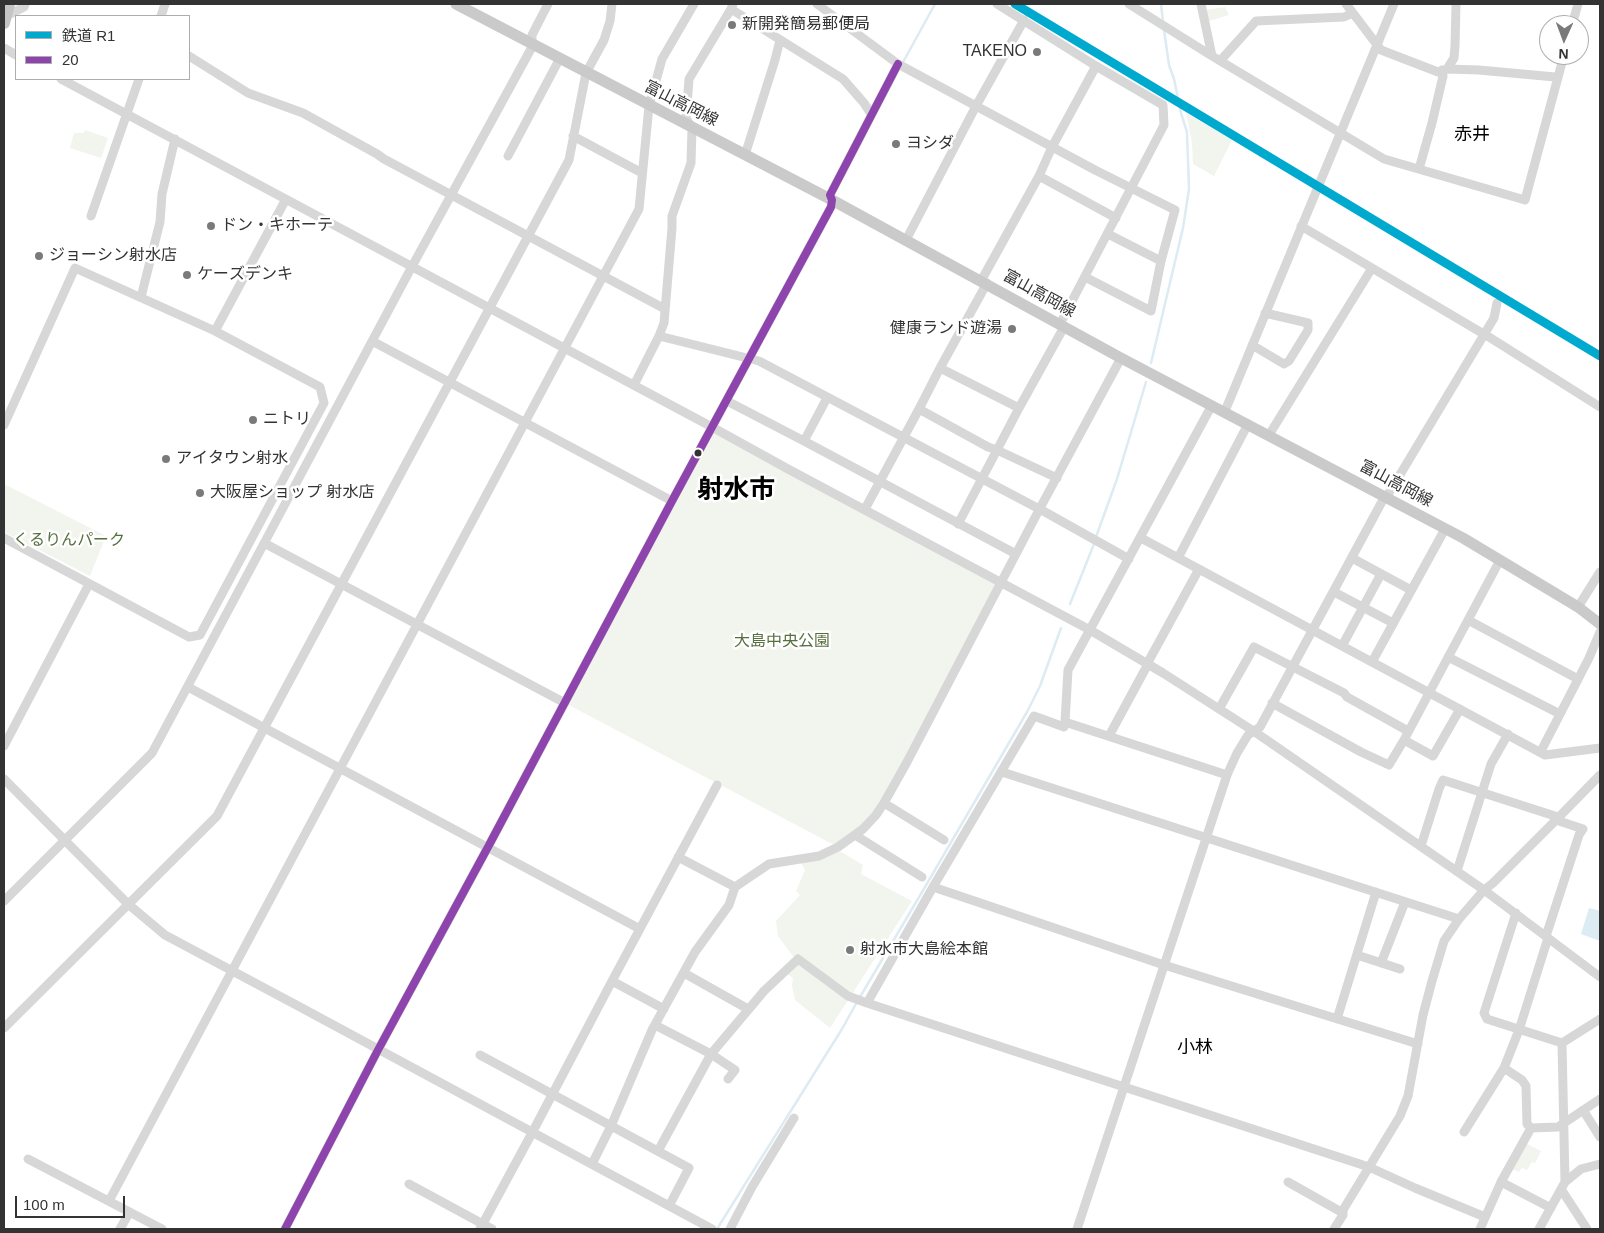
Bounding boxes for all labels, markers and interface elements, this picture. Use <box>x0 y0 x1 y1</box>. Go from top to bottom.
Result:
legend <box>15 15 190 80</box>
place label: 新開発簡易郵便局 <box>742 15 870 35</box>
north arrow <box>1539 15 1589 65</box>
marker: 新開発簡易郵便局 <box>726 19 738 31</box>
text: 鉄道 R1 <box>62 27 115 44</box>
place label: TAKENO <box>962 42 1027 62</box>
marker: TAKENO <box>1031 46 1043 58</box>
text: N <box>1558 46 1569 62</box>
text: 20 <box>62 51 79 68</box>
street label: 富山高岡線 <box>641 77 721 131</box>
district label: 赤井 <box>1454 124 1490 146</box>
place label: ヨシダ <box>906 134 954 154</box>
marker: ヨシダ <box>890 138 902 150</box>
place label: ドン・キホーテ <box>221 216 333 236</box>
marker: ドン・キホーテ <box>205 220 217 232</box>
place label: ジョーシン射水店 <box>49 246 177 266</box>
marker: ジョーシン射水店 <box>33 250 45 262</box>
place label: ケーズデンキ <box>197 265 293 285</box>
street label: 富山高岡線 <box>999 266 1079 322</box>
marker: ケーズデンキ <box>181 269 193 281</box>
place label: 健康ランド遊湯 <box>890 319 1002 339</box>
marker: 健康ランド遊湯 <box>1006 323 1018 335</box>
place label: ニトリ <box>263 410 311 430</box>
marker: ニトリ <box>247 414 259 426</box>
unlabelled marker <box>693 448 703 458</box>
place label: アイタウン射水 <box>176 449 288 469</box>
marker: アイタウン射水 <box>160 453 172 465</box>
street label: 富山高岡線 <box>1356 457 1436 511</box>
district label: 射水市 <box>697 475 775 507</box>
place label: 大阪屋ショップ 射水店 <box>210 483 374 503</box>
marker: 大阪屋ショップ 射水店 <box>194 487 206 499</box>
park label: くるりんパーク <box>13 531 125 551</box>
park label: 大島中央公園 <box>734 632 830 652</box>
place label: 射水市大島絵本館 <box>860 940 988 960</box>
marker: 射水市大島絵本館 <box>844 944 856 956</box>
district label: 小林 <box>1177 1037 1213 1059</box>
scale bar <box>18 1186 128 1218</box>
text: 100 m <box>23 1196 65 1213</box>

